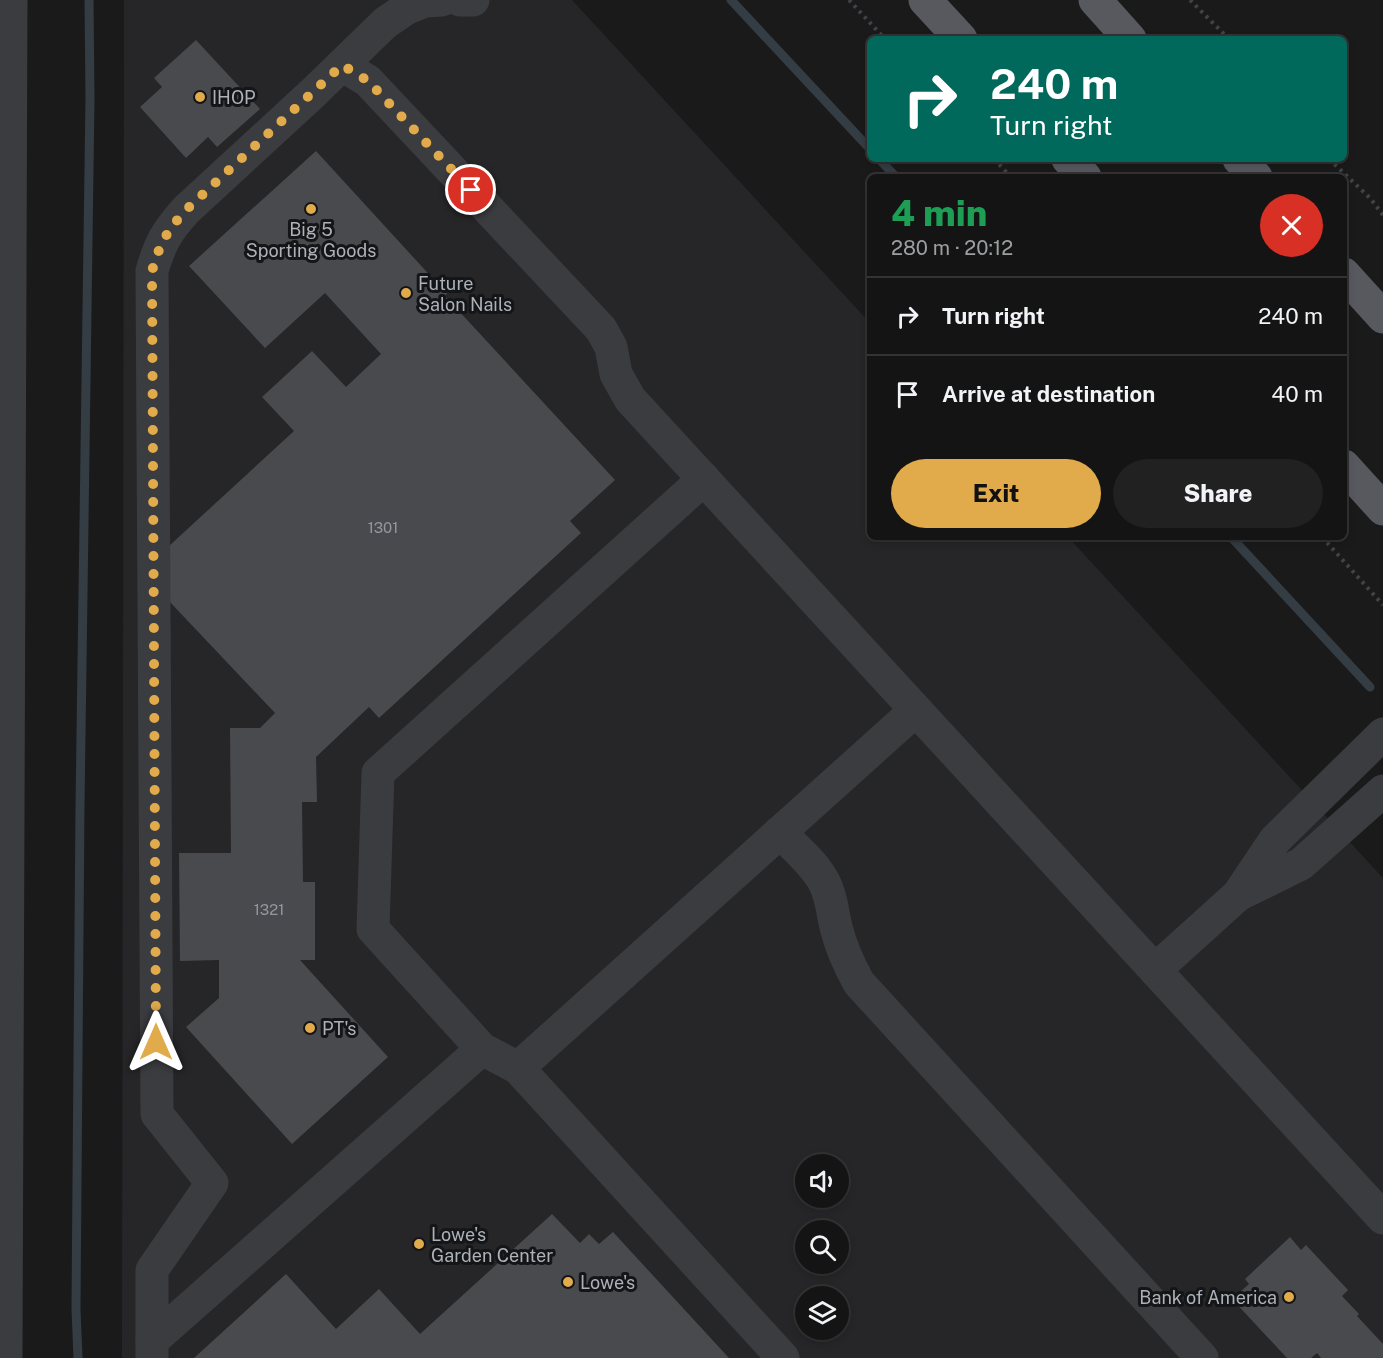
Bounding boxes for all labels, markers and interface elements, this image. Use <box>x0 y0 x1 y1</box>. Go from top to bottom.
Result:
text: 240 m <box>990 59 1118 108</box>
icon: right <box>891 60 969 138</box>
place label: IHOP <box>212 87 256 108</box>
marker: IHOP <box>193 90 207 104</box>
text: Turn right <box>990 109 1113 141</box>
pin <box>445 164 496 215</box>
icon: arrive <box>454 173 487 206</box>
text: 4 min <box>891 192 987 234</box>
button: close <box>1260 194 1323 257</box>
marker: Big 5 Sporting Goods <box>304 202 318 216</box>
place label: Big 5 Sporting Goods <box>246 219 376 261</box>
text: 280 m · 20:12 <box>891 236 1013 260</box>
place label: Future Salon Nails <box>418 273 512 315</box>
marker: Future Salon Nails <box>399 286 413 300</box>
icon: right <box>891 300 924 333</box>
text: Turn right <box>942 303 1045 329</box>
text: 240 m <box>1258 303 1323 329</box>
icon: arrive <box>891 378 924 411</box>
text: Arrive at destination <box>942 381 1155 407</box>
text: 40 m <box>1271 381 1323 407</box>
button: Exit <box>891 459 1101 528</box>
button: Share <box>1113 459 1323 528</box>
house number: 1301 <box>368 519 398 536</box>
house number: 1321 <box>254 901 284 918</box>
position arrow <box>124 1010 188 1074</box>
place label: PT's <box>322 1018 356 1039</box>
marker: PT's <box>303 1021 317 1035</box>
map controls <box>795 1154 849 1340</box>
button: sound <box>795 1154 849 1208</box>
button: search <box>795 1220 849 1274</box>
place label: Lowe's Garden Center <box>431 1224 553 1266</box>
marker: Lowe's Garden Center <box>412 1237 426 1251</box>
place label: Lowe's <box>580 1272 635 1293</box>
marker: Lowe's <box>561 1275 575 1289</box>
button: layers <box>795 1286 849 1340</box>
place label: Bank of America <box>1139 1287 1277 1308</box>
marker: Bank of America <box>1282 1290 1296 1304</box>

